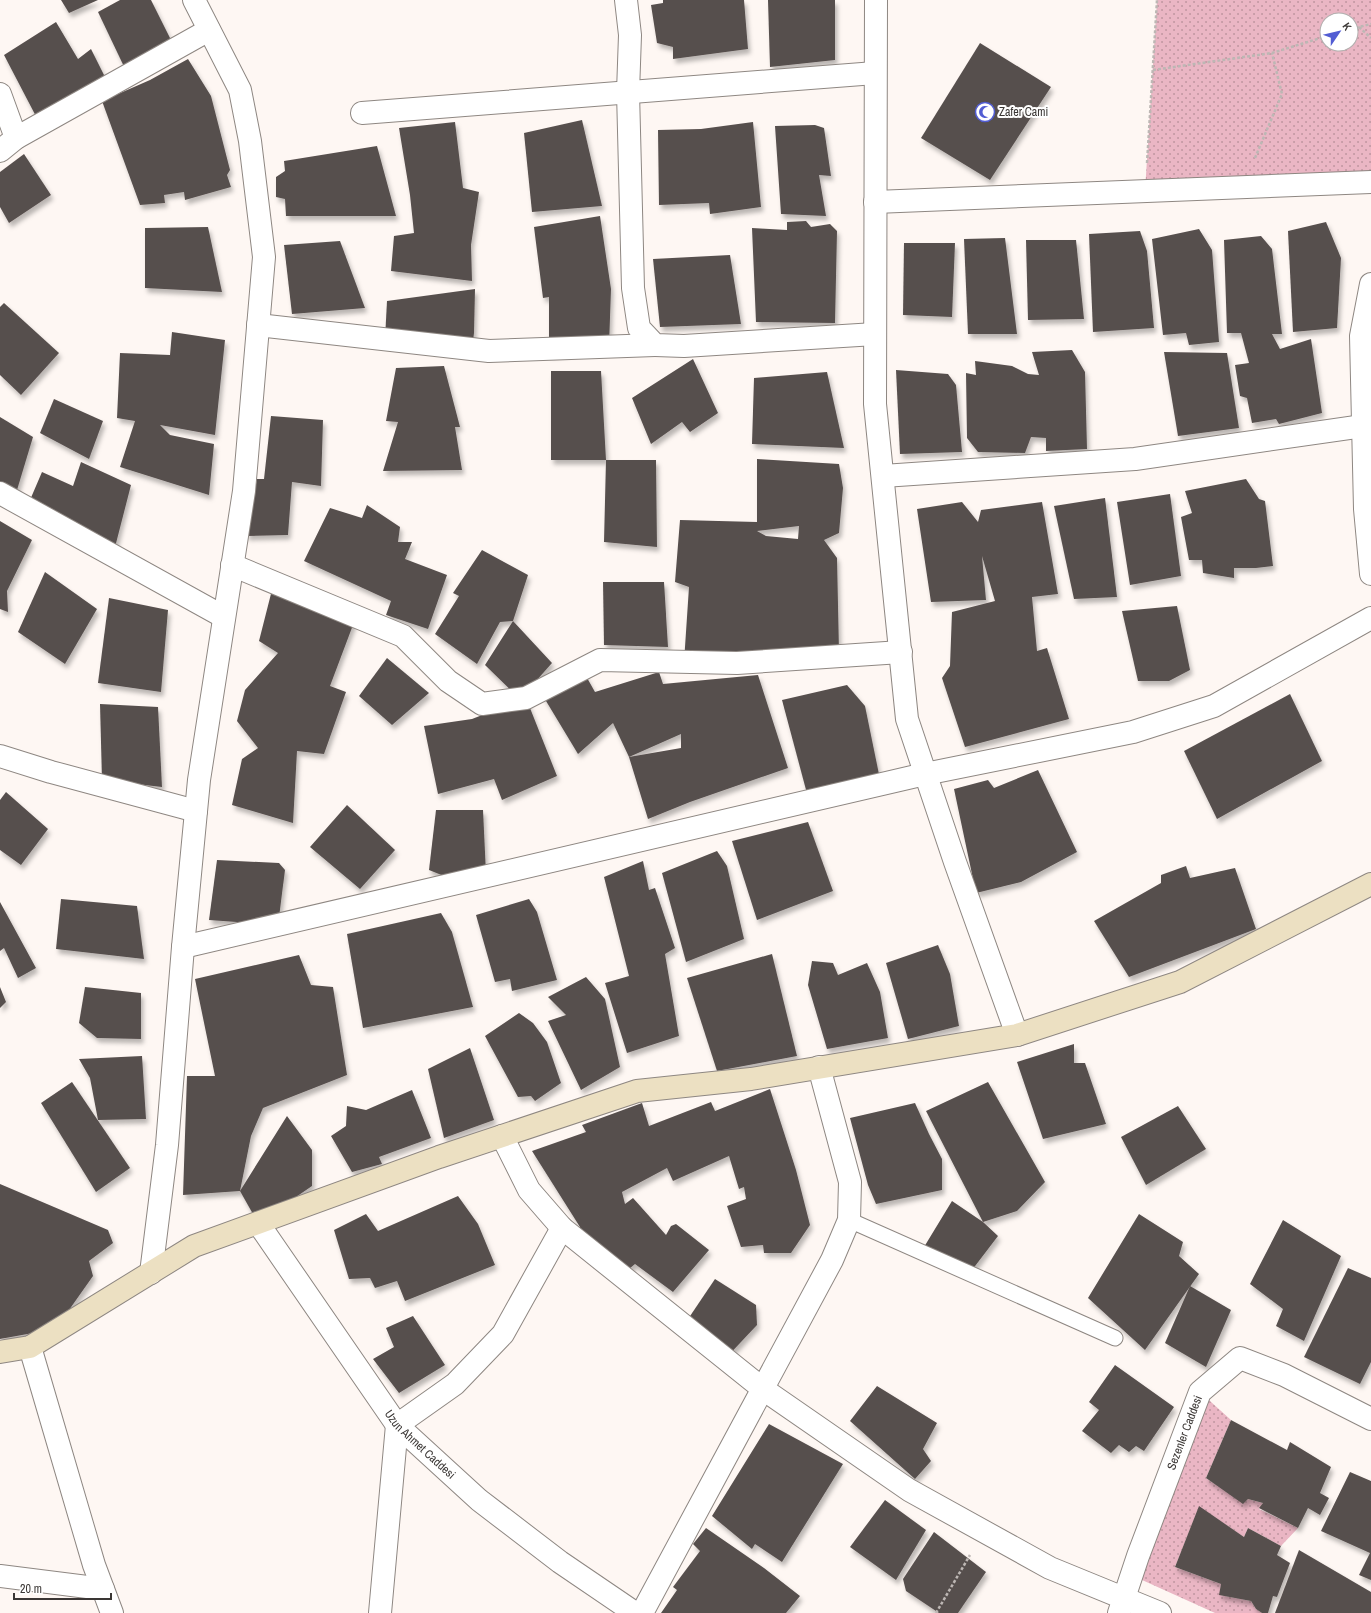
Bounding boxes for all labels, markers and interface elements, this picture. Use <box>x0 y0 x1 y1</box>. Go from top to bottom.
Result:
north arrow <box>1319 12 1359 52</box>
text: K <box>1340 20 1355 33</box>
mosque icon: Zafer Cami <box>974 101 996 123</box>
place label: Zafer Cami <box>999 104 1048 120</box>
street label: Sezenler Caddesi <box>1163 1393 1206 1472</box>
street label: Uzun Ahmet Caddesi <box>381 1407 459 1482</box>
scale bar <box>14 1575 111 1601</box>
text: 20 m <box>20 1581 42 1597</box>

